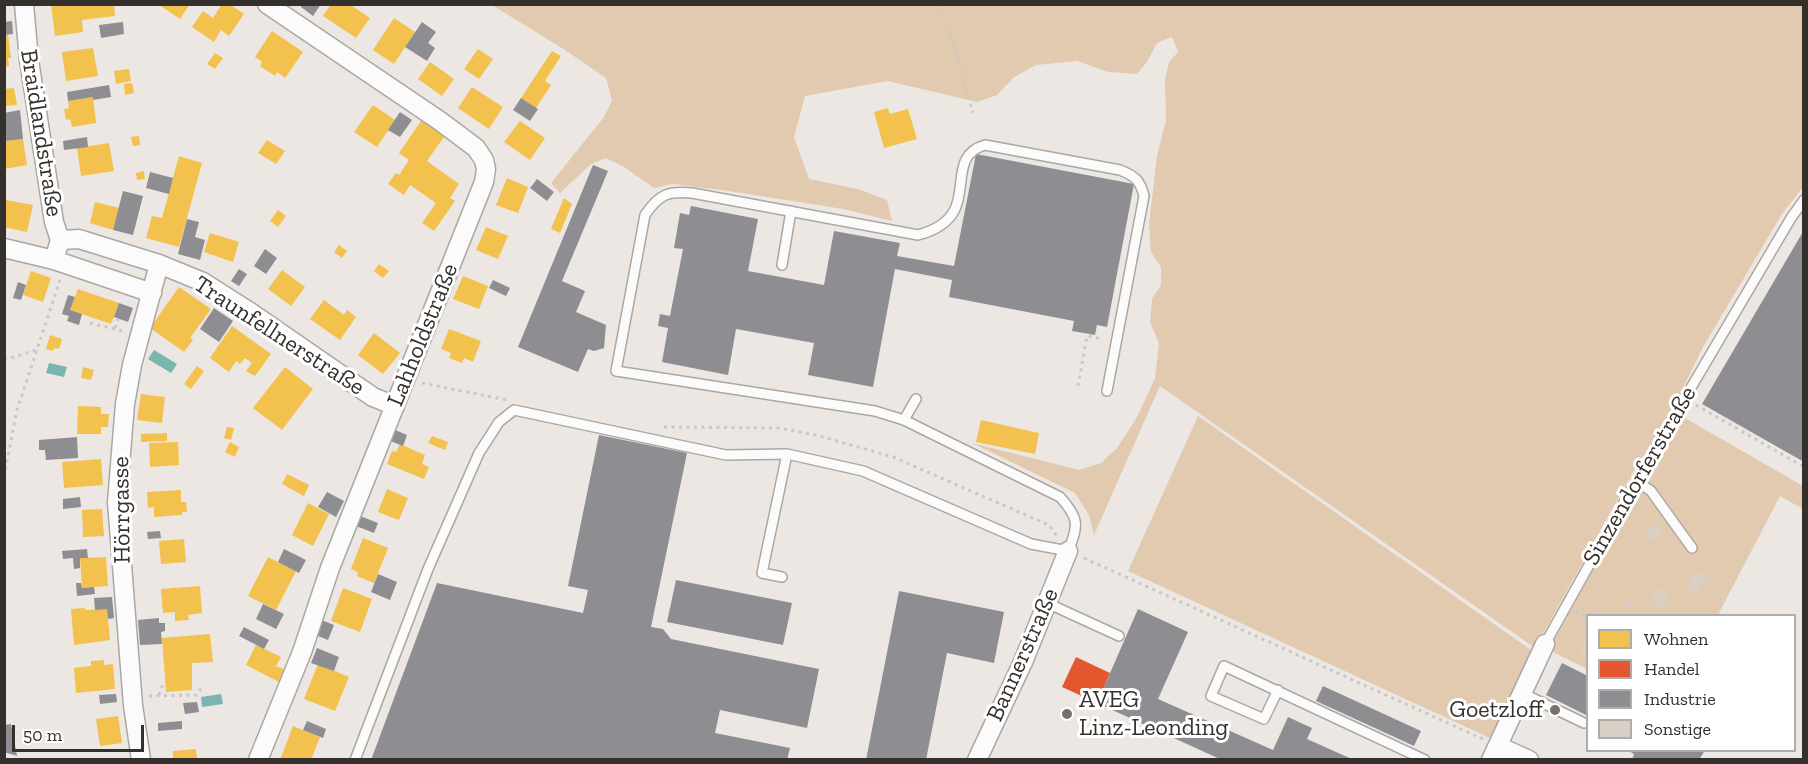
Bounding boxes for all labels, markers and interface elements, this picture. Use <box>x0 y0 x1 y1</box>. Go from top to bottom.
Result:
street label: Braidlandstraße <box>14 47 68 219</box>
street label: Lahholdstraße <box>381 259 465 411</box>
street label: Traunfellnerstraße <box>188 270 370 402</box>
street label: Sinzendorferstraße <box>1577 381 1703 571</box>
street label: Hörrgasse <box>107 456 137 564</box>
street label: Bannerstraße <box>981 584 1065 726</box>
legend <box>1586 614 1796 752</box>
text: Wohnen <box>1644 628 1708 650</box>
text: Handel <box>1644 658 1700 680</box>
place label: AVEG Linz-Leonding <box>1079 686 1228 742</box>
text: Industrie <box>1644 688 1716 710</box>
place label: Goetzloff <box>1449 696 1543 724</box>
marker: Goetzloff <box>1548 703 1562 717</box>
marker: AVEG Linz-Leonding <box>1060 707 1074 721</box>
scale bar <box>15 713 147 751</box>
text: Sonstige <box>1644 718 1711 740</box>
text: 50 m <box>23 724 62 746</box>

